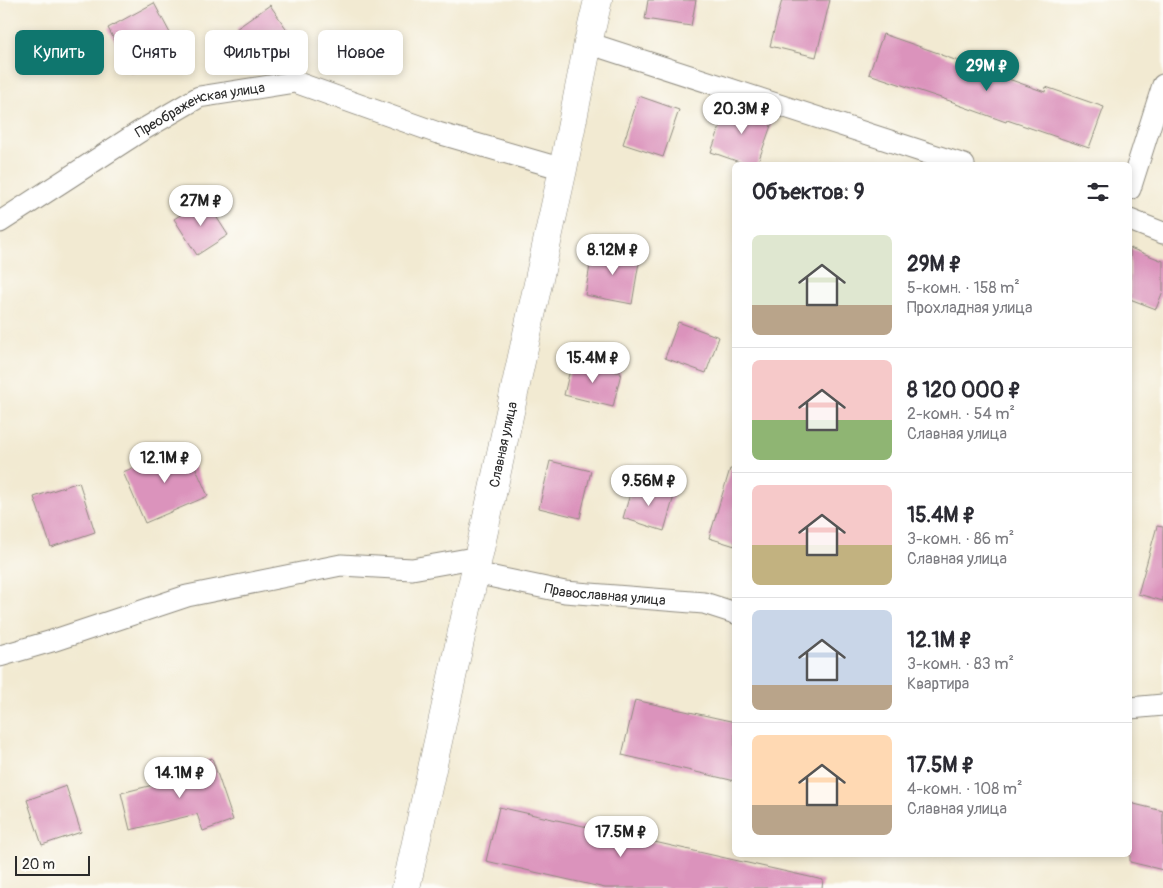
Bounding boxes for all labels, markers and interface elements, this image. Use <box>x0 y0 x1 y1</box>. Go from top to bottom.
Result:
chip: Купить <box>15 30 104 75</box>
chip: Снять <box>114 30 195 75</box>
chip: Фильтры <box>205 30 308 75</box>
chip: Новое <box>318 30 403 75</box>
pin: 29M ₽ <box>952 49 1022 92</box>
text: 29M ₽ <box>966 56 1008 76</box>
street label: Преображенская улица <box>132 79 266 141</box>
pin: 20.3M ₽ <box>696 92 788 135</box>
text: 20.3M ₽ <box>714 99 770 119</box>
icon: filters <box>1084 178 1112 206</box>
text: Объектов: 9 <box>752 179 865 206</box>
pin: 27M ₽ <box>166 184 236 227</box>
text: 27M ₽ <box>180 191 222 211</box>
pin: 8.12M ₽ <box>567 234 659 276</box>
text: 8.12M ₽ <box>587 240 639 260</box>
text: 29M ₽ <box>907 251 962 278</box>
icon: home <box>792 255 852 315</box>
text: 5-комн. · 158 m² <box>907 278 1020 298</box>
text: Прохладная улица <box>907 298 1032 318</box>
pin: 15.4M ₽ <box>547 342 639 384</box>
text: 15.4M ₽ <box>567 348 619 368</box>
text: 8 120 000 ₽ <box>907 377 1021 404</box>
icon: home <box>792 380 852 440</box>
street label: Славная улица <box>486 400 521 489</box>
text: 2-комн. · 54 m² <box>907 404 1015 424</box>
text: Славная улица <box>907 424 1007 444</box>
pin: 12.1M ₽ <box>119 442 211 484</box>
text: 12.1M ₽ <box>140 448 190 468</box>
pin: 9.56M ₽ <box>603 464 695 507</box>
text: 9.56M ₽ <box>622 471 676 491</box>
text: 15.4M ₽ <box>907 502 976 529</box>
icon: home <box>792 505 852 565</box>
text: 3-комн. · 86 m² <box>907 529 1014 549</box>
text: Славная улица <box>907 549 1007 569</box>
street label: Православная улица <box>543 580 666 609</box>
text: 12.1M ₽ <box>907 627 972 654</box>
icon: home <box>792 630 852 690</box>
text: 3-комн. · 83 m² <box>907 654 1014 674</box>
text: Квартира <box>907 674 969 694</box>
text: 17.5M ₽ <box>907 752 975 779</box>
icon: home <box>792 755 852 815</box>
pin: 14.1M ₽ <box>134 756 226 799</box>
text: 14.1M ₽ <box>155 763 205 783</box>
text: 4-комн. · 108 m² <box>907 779 1023 799</box>
text: Славная улица <box>907 799 1007 819</box>
pin: 17.5M ₽ <box>575 816 667 858</box>
text: 17.5M ₽ <box>595 822 647 842</box>
scale bar <box>15 853 90 876</box>
text: 20 m <box>22 856 55 873</box>

